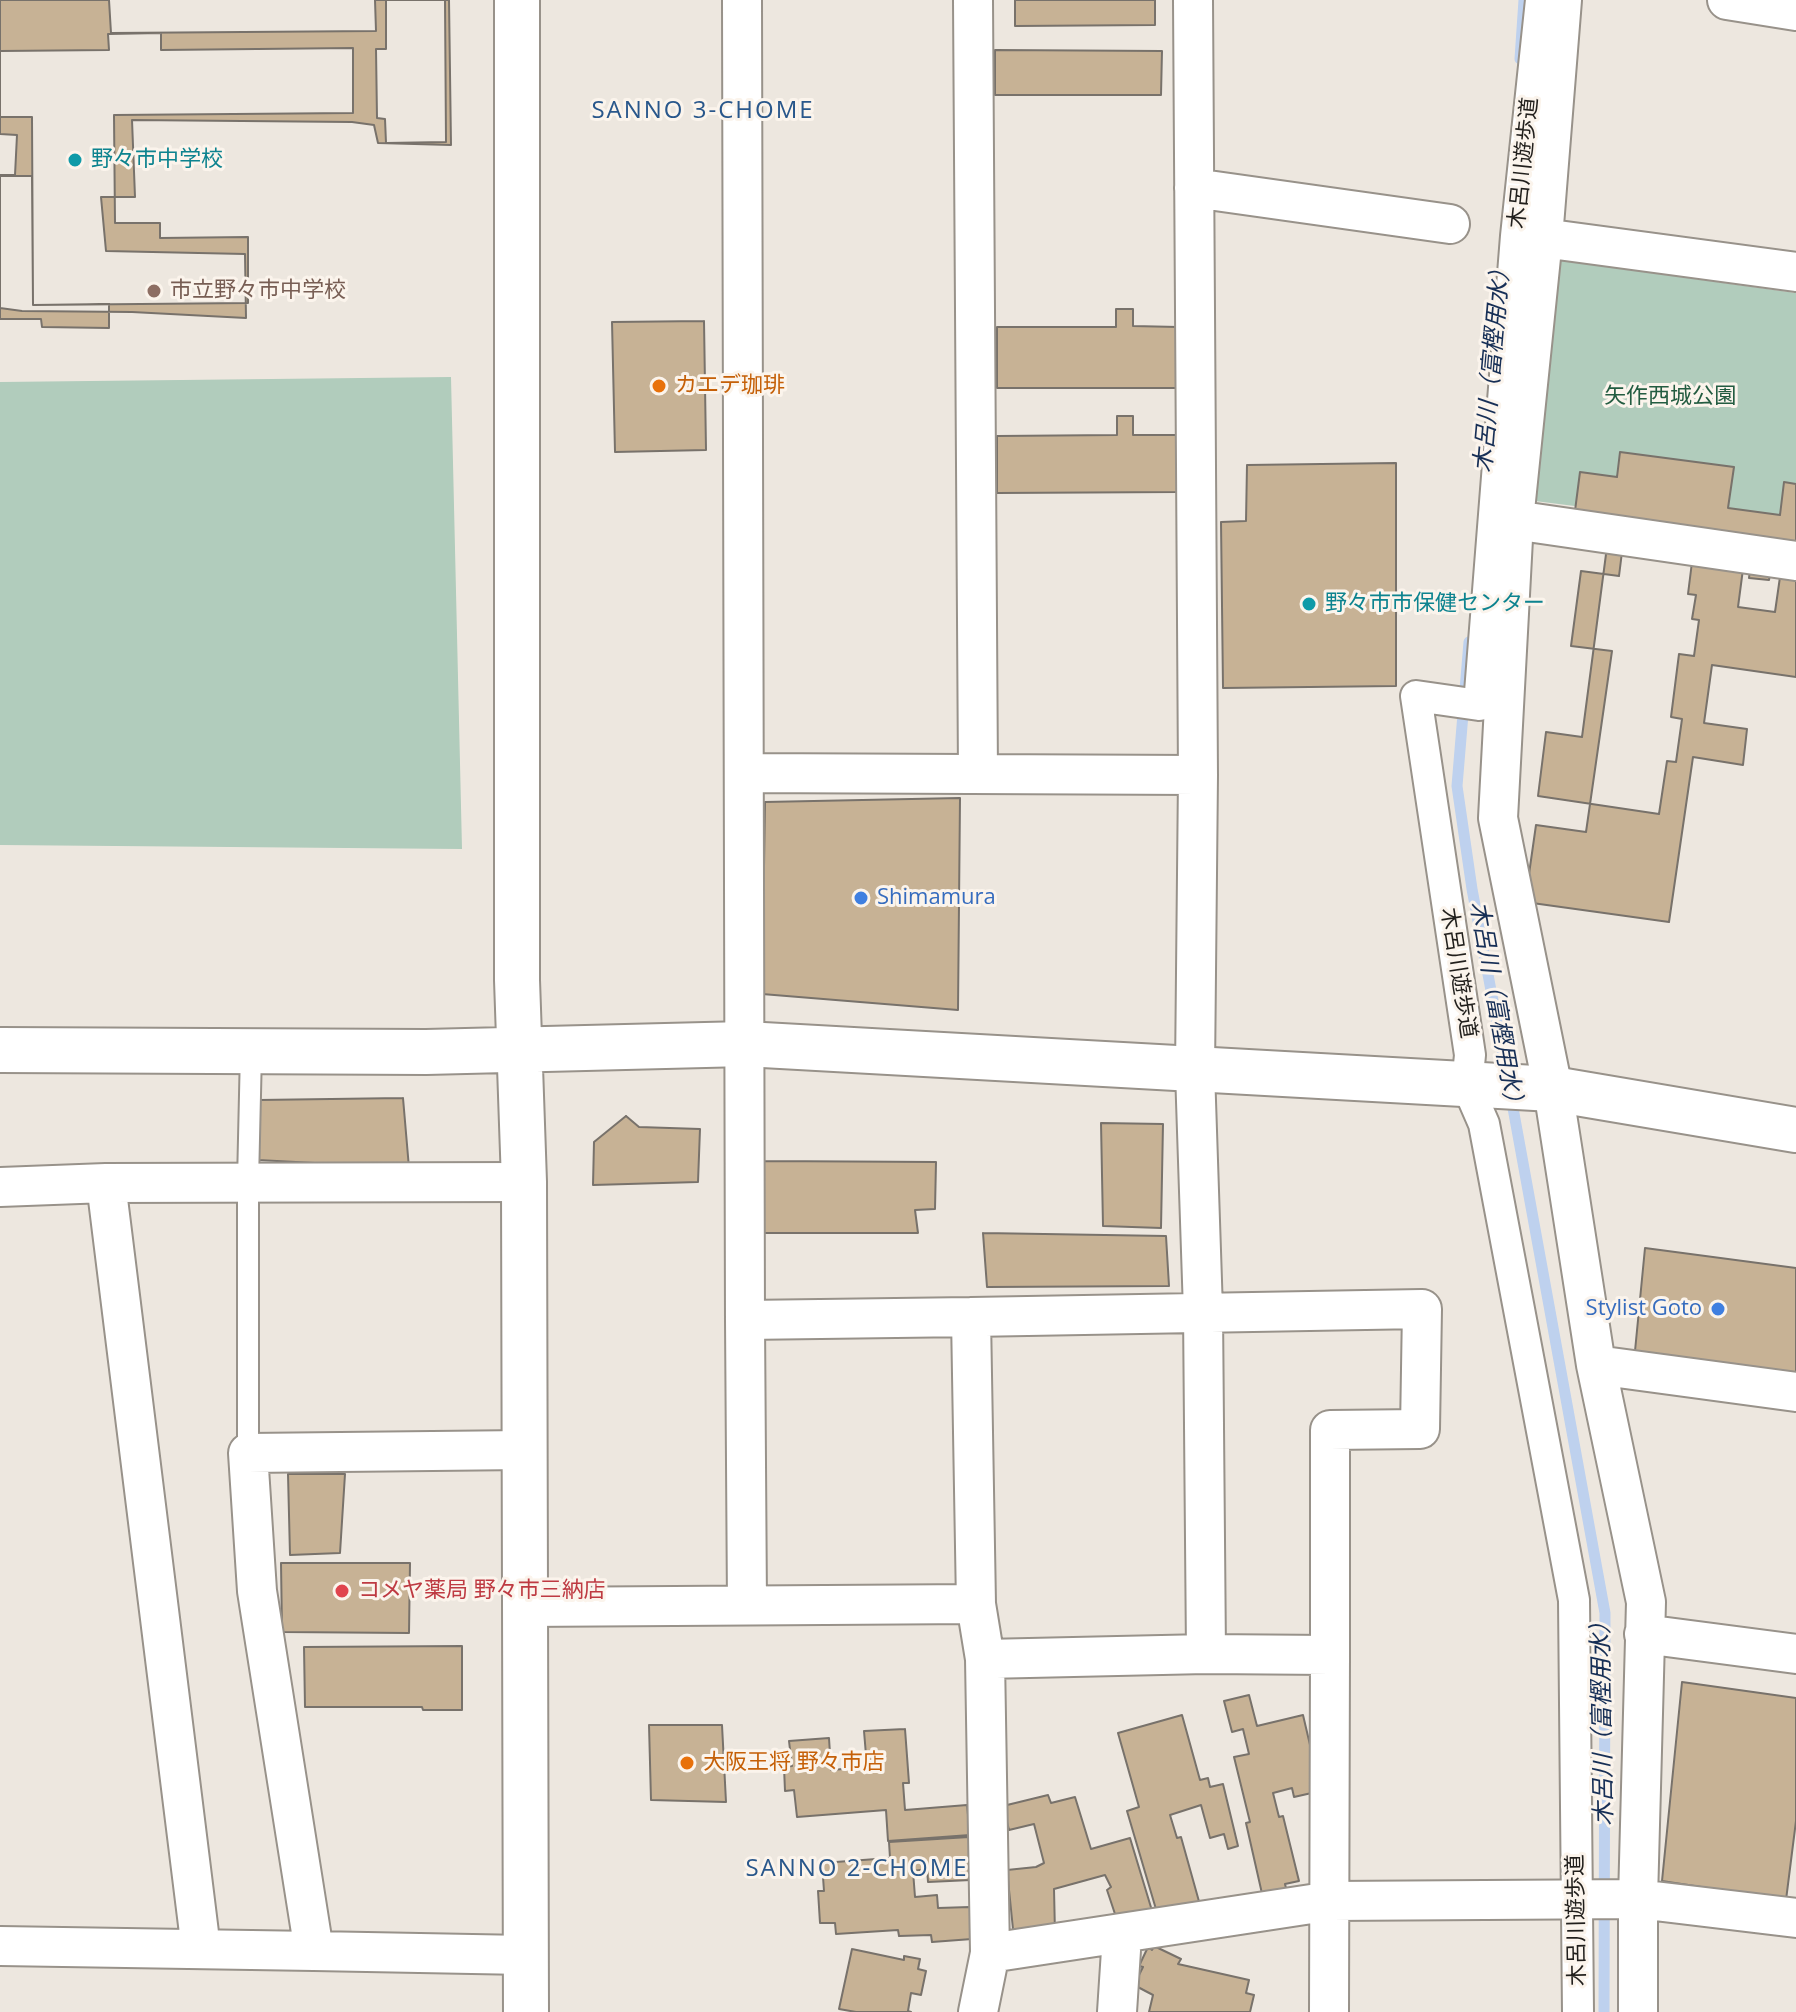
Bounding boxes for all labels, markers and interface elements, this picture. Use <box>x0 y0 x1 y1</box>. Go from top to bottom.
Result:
street label: 木呂川遊歩道 <box>1504 96 1544 230</box>
district label: SANNO 3-CHOME <box>591 97 815 125</box>
place label: 野々市中学校 <box>91 147 223 173</box>
marker: 野々市中学校 <box>66 151 84 169</box>
water label: 木呂川（富樫用水） <box>1469 256 1517 474</box>
place label: 市立野々市中学校 <box>170 278 346 304</box>
marker: 市立野々市中学校 <box>145 282 163 300</box>
place label: カエデ珈琲 <box>675 373 785 399</box>
marker: カエデ珈琲 <box>650 377 668 395</box>
park label: 矢作西城公園 <box>1604 384 1736 410</box>
place label: 野々市市保健センター <box>1325 591 1545 617</box>
marker: 野々市市保健センター <box>1300 595 1318 613</box>
place label: Shimamura <box>877 885 996 911</box>
marker: Shimamura <box>852 889 870 907</box>
water label: 木呂川（富樫用水） <box>1463 899 1529 1117</box>
street label: 木呂川遊歩道 <box>1435 906 1481 1040</box>
place label: Stylist Goto <box>1586 1296 1702 1322</box>
marker: Stylist Goto <box>1709 1300 1727 1318</box>
place label: コメヤ薬局 野々市三納店 <box>358 1578 606 1604</box>
marker: コメヤ薬局 野々市三納店 <box>333 1582 351 1600</box>
water label: 木呂川（富樫用水） <box>1587 1610 1619 1826</box>
place label: 大阪王将 野々市店 <box>703 1750 885 1776</box>
marker: 大阪王将 野々市店 <box>678 1754 696 1772</box>
street label: 木呂川遊歩道 <box>1563 1854 1591 1986</box>
district label: SANNO 2-CHOME <box>745 1855 969 1883</box>

